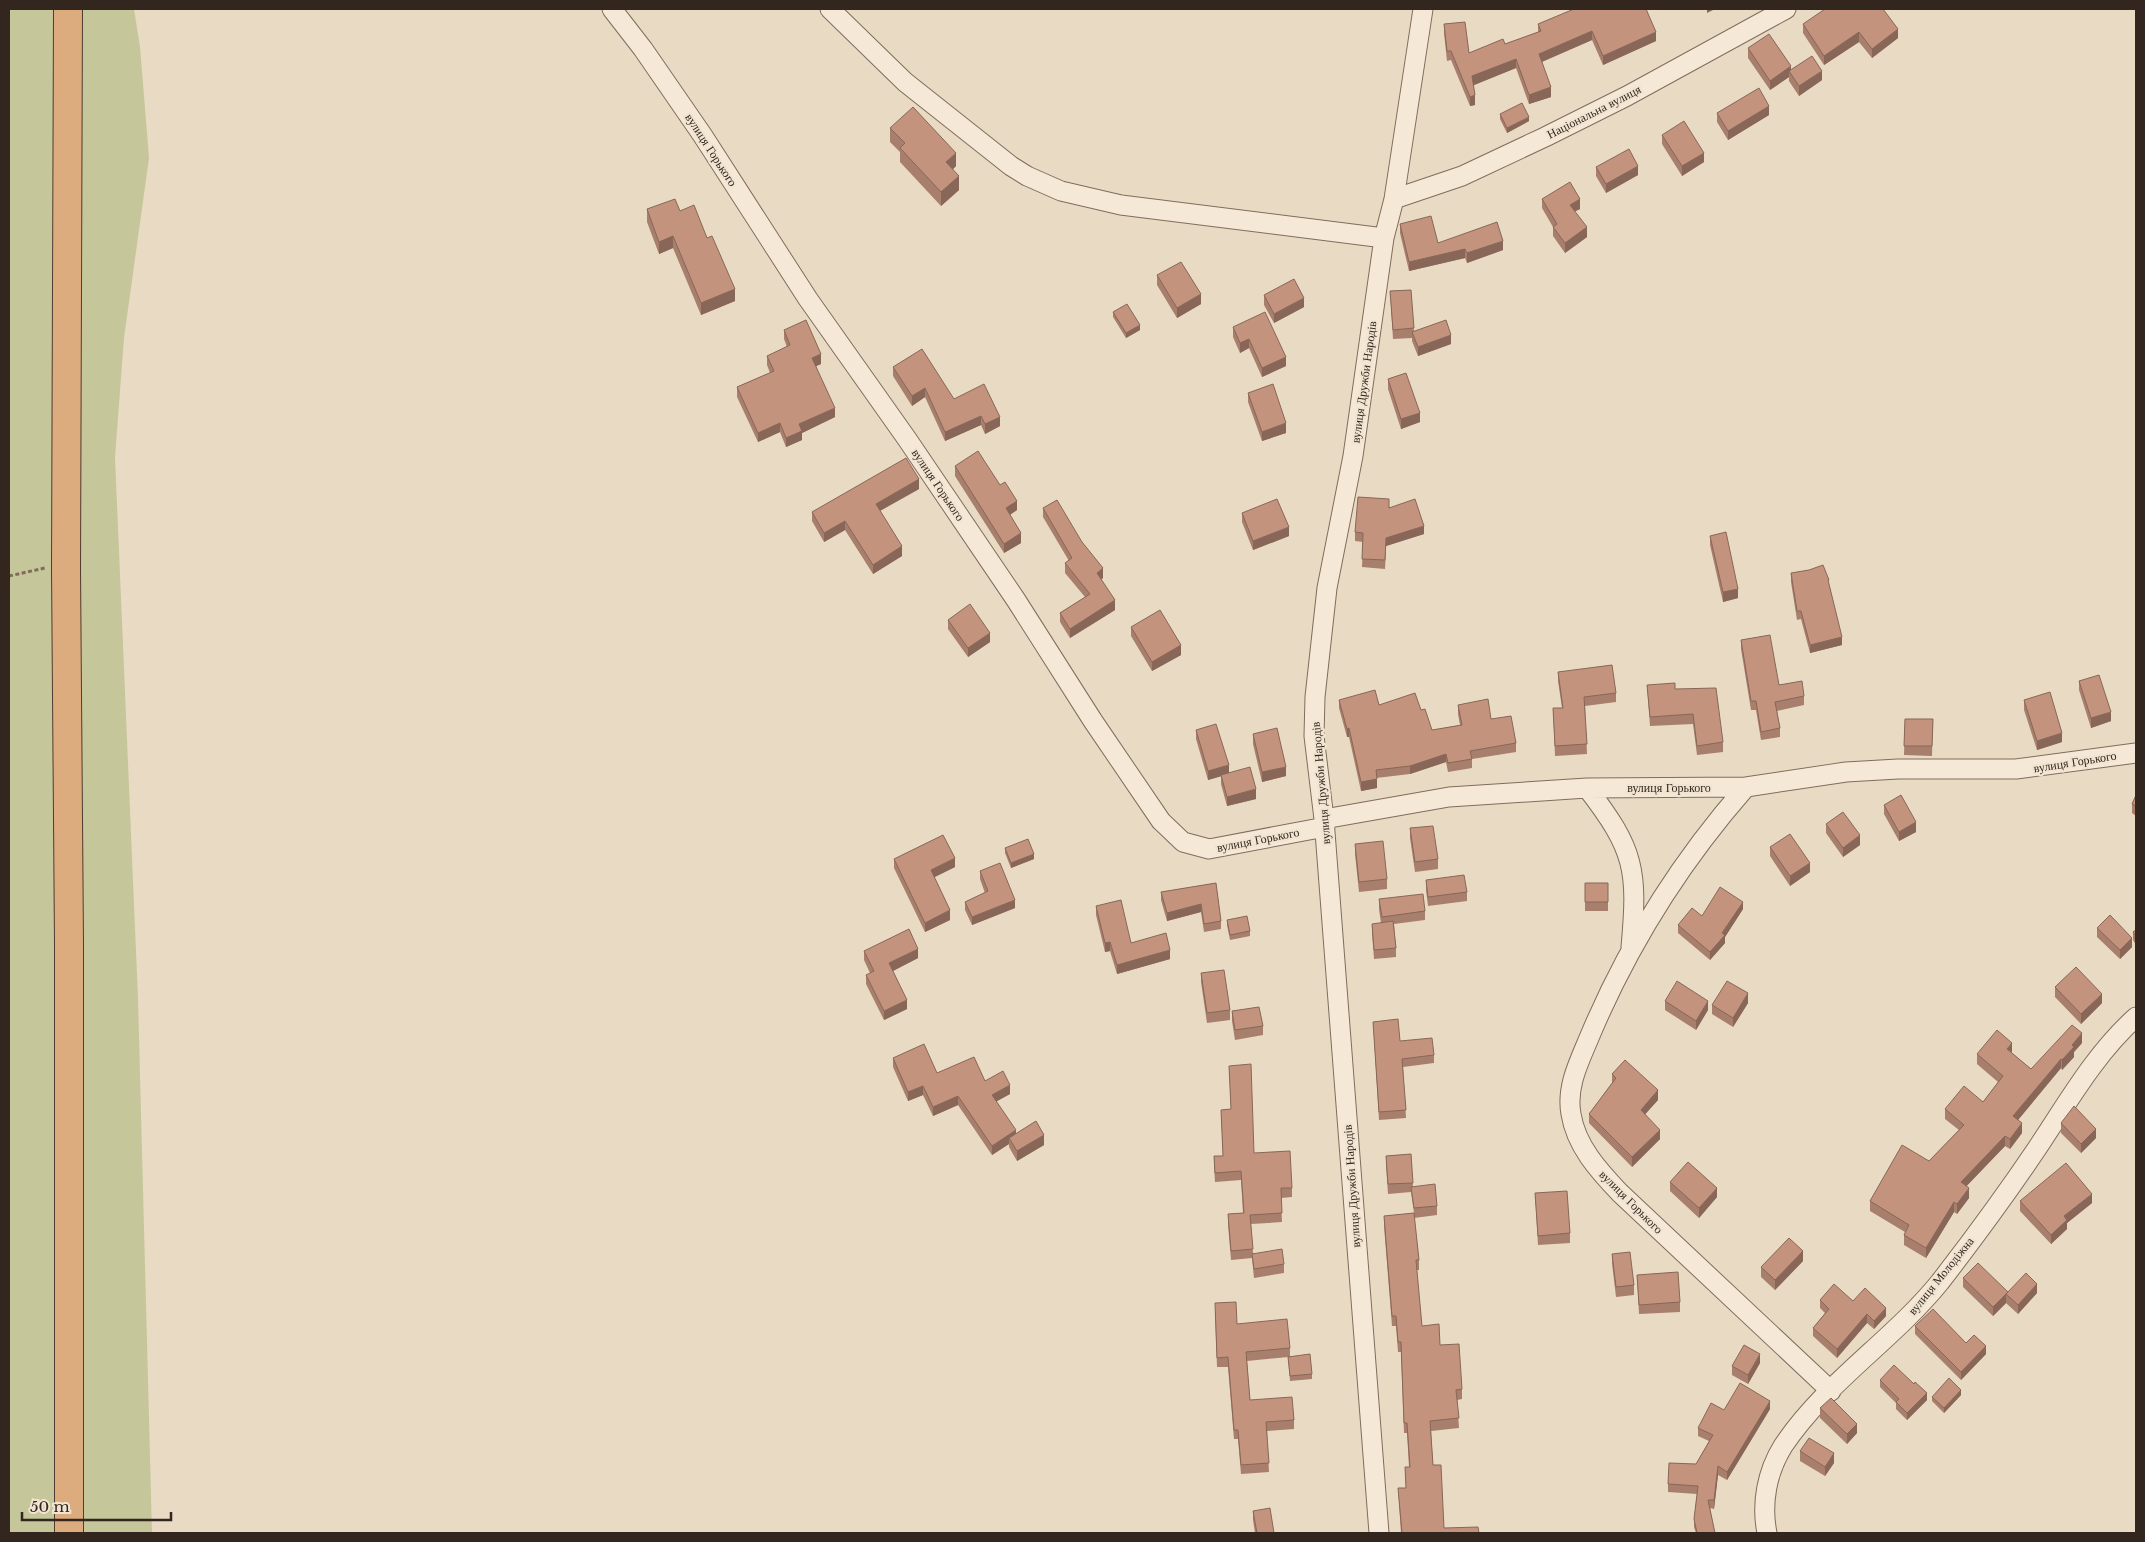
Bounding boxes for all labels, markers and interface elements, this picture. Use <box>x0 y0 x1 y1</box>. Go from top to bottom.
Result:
street label: Національна вулиця <box>1544 81 1644 142</box>
street label: вулиця Горького <box>682 111 741 189</box>
street label: вулиця Дружби Народів <box>1348 320 1380 444</box>
street label: вулиця Горького <box>909 446 968 524</box>
street label: вулиця Дружби Народів <box>1308 721 1333 845</box>
street label: вулиця Горького <box>2032 748 2117 775</box>
street label: вулиця Горького <box>1627 780 1711 795</box>
street label: вулиця Горького <box>1215 824 1300 855</box>
street label: вулиця Дружби Народів <box>1340 1124 1363 1248</box>
street label: вулиця Горького <box>1596 1167 1666 1237</box>
street label: вулиця Молодіжна <box>1905 1233 1977 1318</box>
scale bar <box>22 1490 171 1522</box>
text: 50 m <box>30 1497 70 1516</box>

